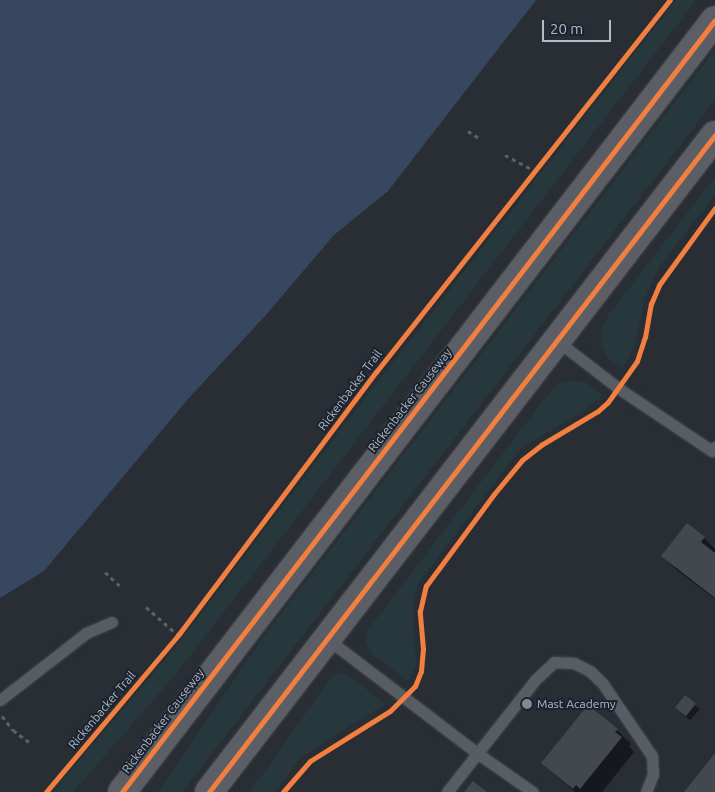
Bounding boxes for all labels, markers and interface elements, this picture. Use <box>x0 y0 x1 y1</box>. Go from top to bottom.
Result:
scale bar <box>545 10 614 42</box>
text: 20 m <box>550 20 583 37</box>
street label: Rickenbacker Causeway <box>365 345 455 455</box>
street label: Rickenbacker Trail <box>315 347 385 433</box>
street label: Rickenbacker Causeway <box>119 666 207 776</box>
street label: Rickenbacker Trail <box>65 668 139 752</box>
place label: Mast Academy <box>537 697 616 711</box>
marker: Mast Academy <box>521 698 533 710</box>

